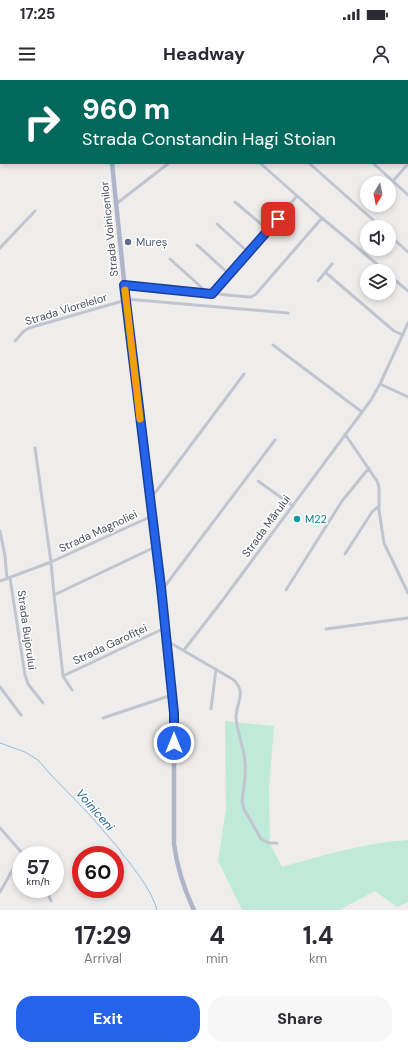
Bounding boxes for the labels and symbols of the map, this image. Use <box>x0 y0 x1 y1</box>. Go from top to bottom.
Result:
north arrow <box>360 176 396 212</box>
street label: Strada Voinicenilor <box>97 181 121 277</box>
pin <box>261 202 295 236</box>
place label: Mureș <box>136 235 167 249</box>
marker: Mureș <box>123 237 133 247</box>
street label: Strada Viorelelor <box>23 290 109 328</box>
street label: Strada Mărului <box>239 492 293 560</box>
street label: Strada Magnoliei <box>57 507 139 555</box>
place label: M22 <box>305 512 327 526</box>
marker: M22 <box>292 514 302 524</box>
street label: Strada Bujorului <box>14 589 40 671</box>
street label: Strada Garofiței <box>71 621 149 667</box>
position arrow <box>153 722 195 764</box>
water label: Voiniceni <box>72 786 118 835</box>
speed limit sign: 60 <box>72 846 124 898</box>

